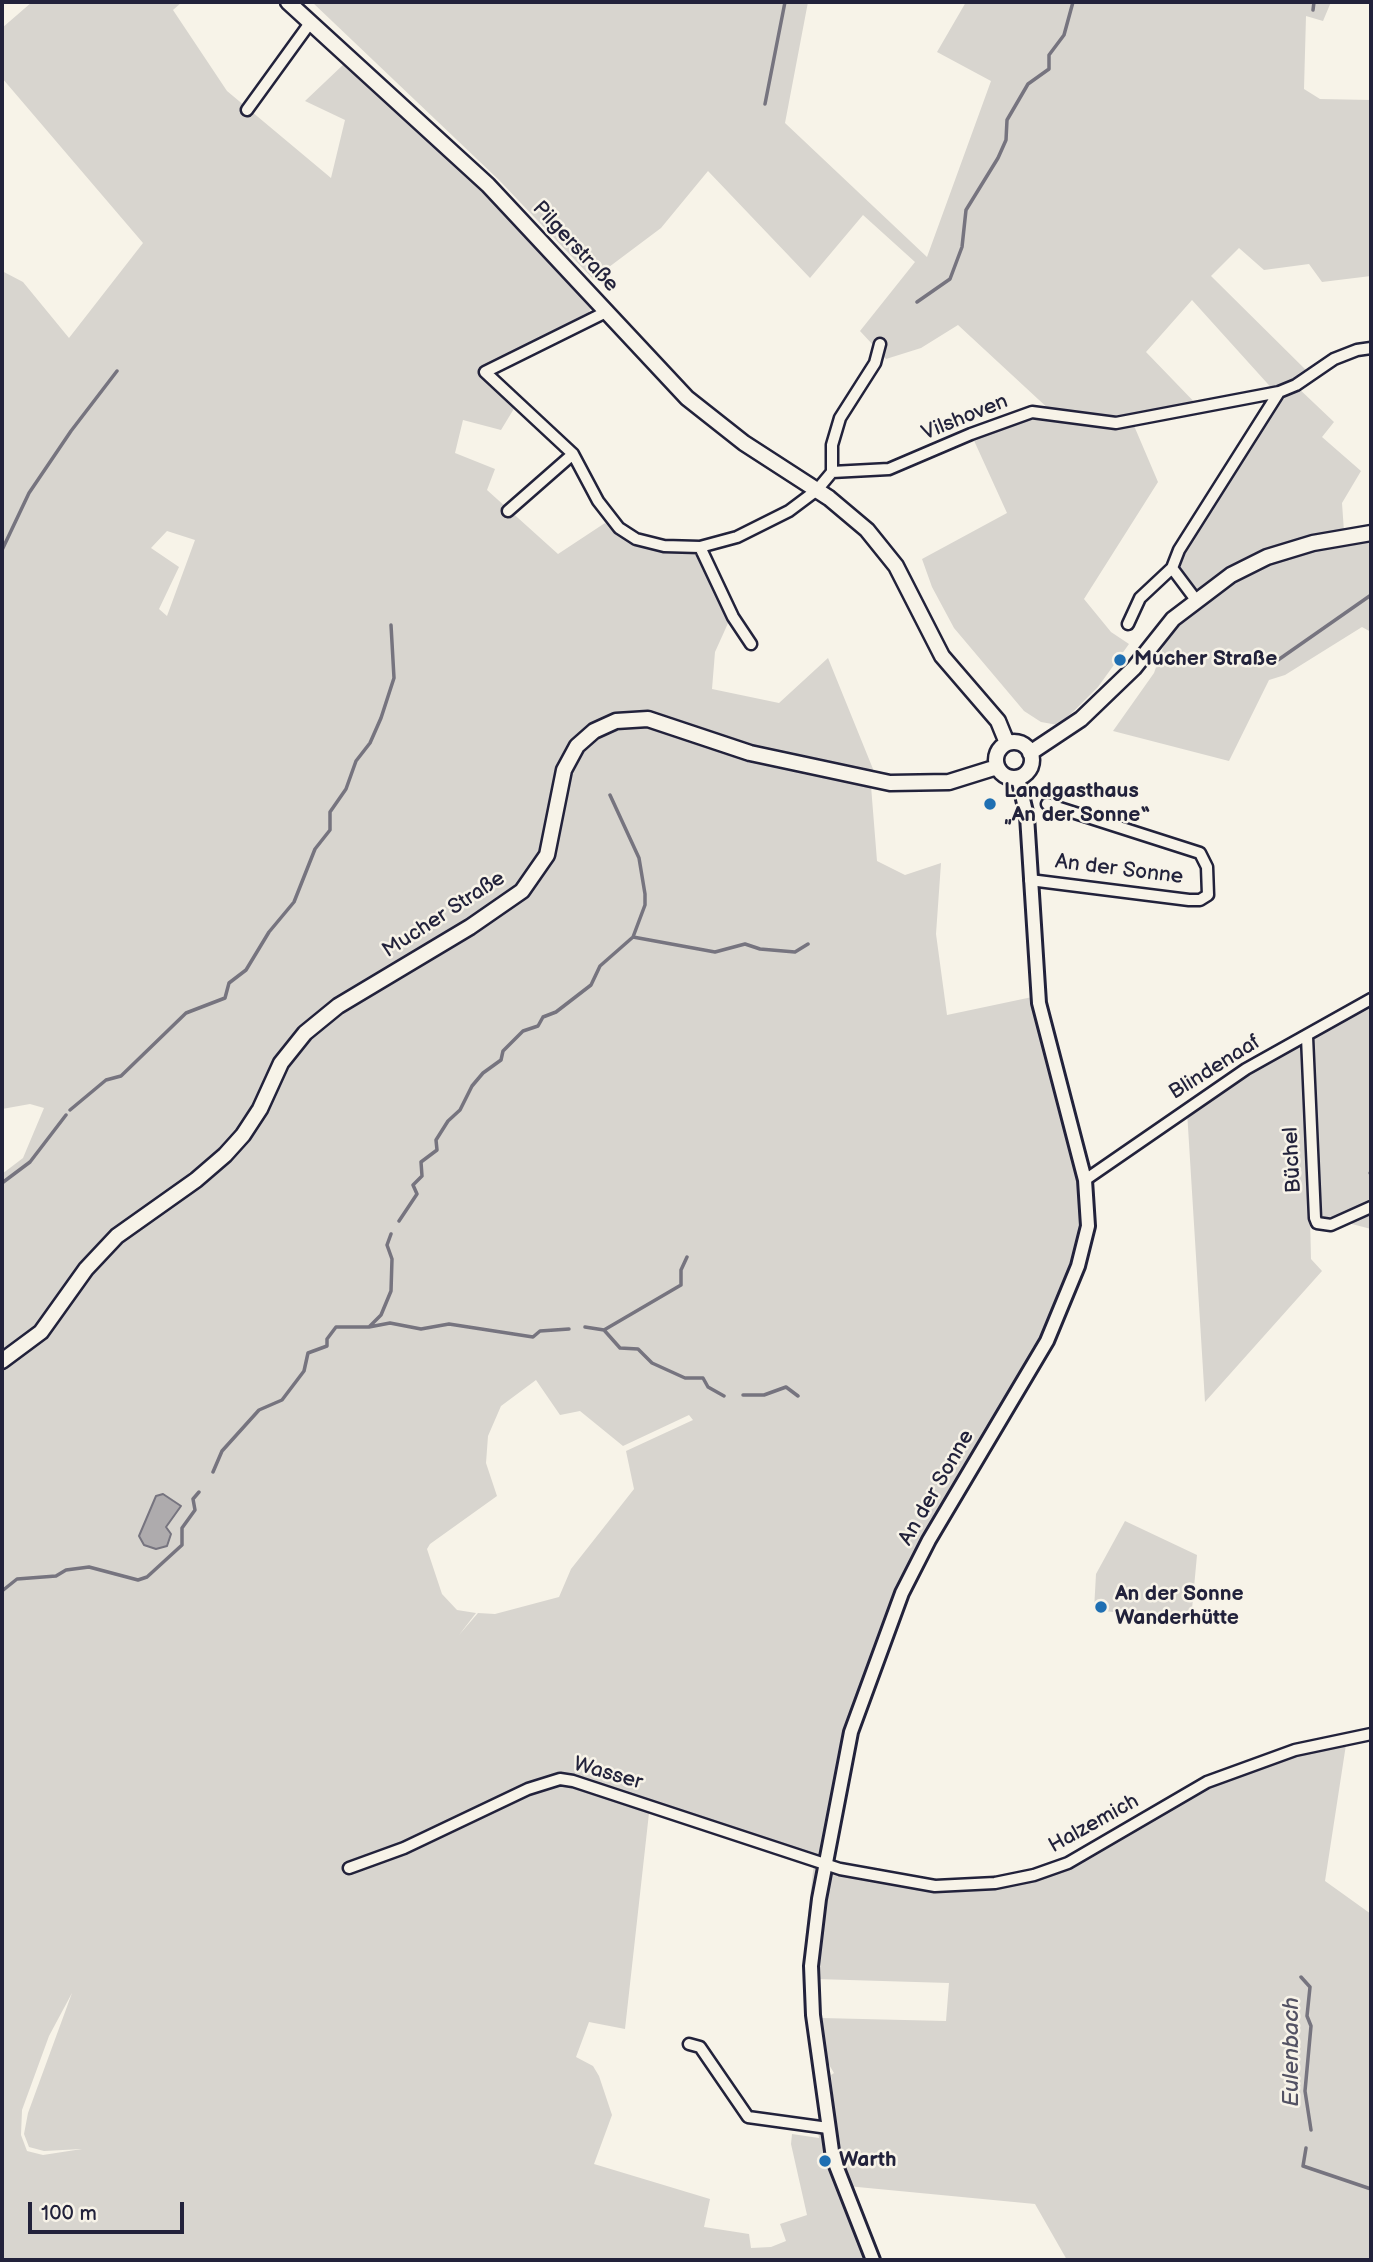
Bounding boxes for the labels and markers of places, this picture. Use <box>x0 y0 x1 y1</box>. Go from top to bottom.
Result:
place label: Mucher Straße <box>1134 647 1277 673</box>
marker: Mucher Straße <box>1112 652 1128 668</box>
place label: Landgasthaus „An der Sonne“ <box>1004 779 1151 829</box>
marker: Landgasthaus „An der Sonne“ <box>982 796 998 812</box>
place label: An der Sonne Wanderhütte <box>1115 1582 1243 1632</box>
marker: An der Sonne Wanderhütte <box>1093 1599 1109 1615</box>
place label: Warth <box>839 2148 897 2174</box>
marker: Warth <box>817 2153 833 2169</box>

